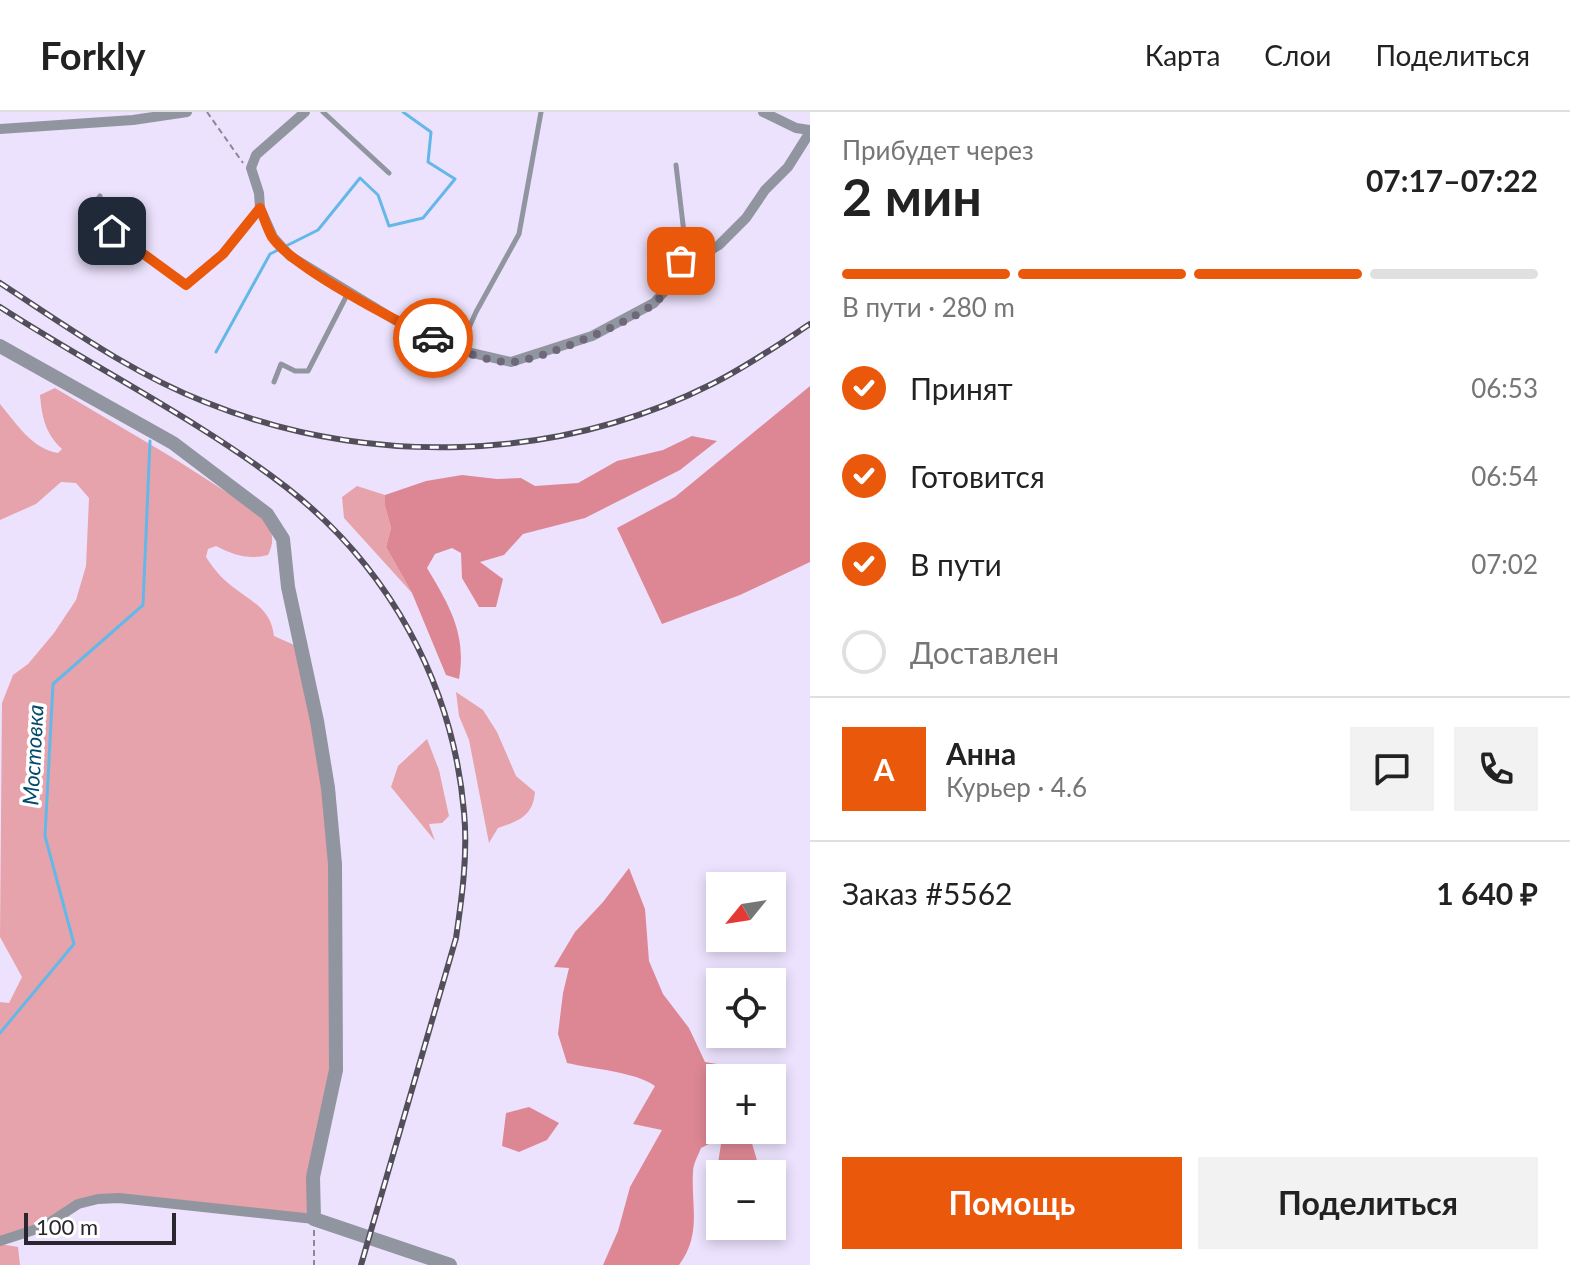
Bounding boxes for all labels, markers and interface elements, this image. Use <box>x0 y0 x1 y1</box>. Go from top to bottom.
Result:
text: Forkly <box>40 32 146 78</box>
text: Карта <box>1145 38 1220 72</box>
text: Слои <box>1264 38 1331 72</box>
text: Поделиться <box>1375 38 1530 72</box>
text: Прибудет через <box>842 134 1034 166</box>
text: 07:17–07:22 <box>1366 162 1538 198</box>
text: 2 мин <box>842 165 982 227</box>
pin <box>78 197 146 265</box>
icon: home <box>90 209 134 253</box>
pin <box>647 227 715 295</box>
icon: bag <box>659 239 703 283</box>
text: В пути · 280 m <box>842 291 1015 323</box>
courier <box>393 298 473 378</box>
icon: car <box>411 316 455 360</box>
icon: check <box>842 366 886 410</box>
text: Принят <box>910 370 1013 406</box>
text: 06:53 <box>1471 372 1538 404</box>
icon: check <box>842 454 886 498</box>
text: Готовится <box>910 458 1045 494</box>
text: 06:54 <box>1471 460 1538 492</box>
icon: check <box>842 542 886 586</box>
text: В пути <box>910 546 1002 582</box>
text: 07:02 <box>1471 548 1538 580</box>
text: Доставлен <box>910 634 1059 670</box>
water label: Мостовка <box>16 704 49 806</box>
button: chat <box>1350 727 1434 811</box>
button: phone <box>1454 727 1538 811</box>
text: Анна <box>946 735 1016 771</box>
text: А <box>874 751 894 787</box>
text: Курьер · 4.6 <box>946 771 1087 803</box>
north arrow <box>706 872 786 952</box>
map controls <box>706 872 786 1240</box>
text: Заказ #5562 <box>842 875 1013 911</box>
text: 1 640 ₽ <box>1436 875 1538 911</box>
button: locate <box>706 968 786 1048</box>
button: + <box>706 1064 786 1144</box>
button: Помощь <box>842 1157 1182 1249</box>
button: Поделиться <box>1198 1157 1538 1249</box>
button: − <box>706 1160 786 1240</box>
scale bar <box>24 1209 176 1245</box>
text: 100 m <box>36 1213 98 1240</box>

